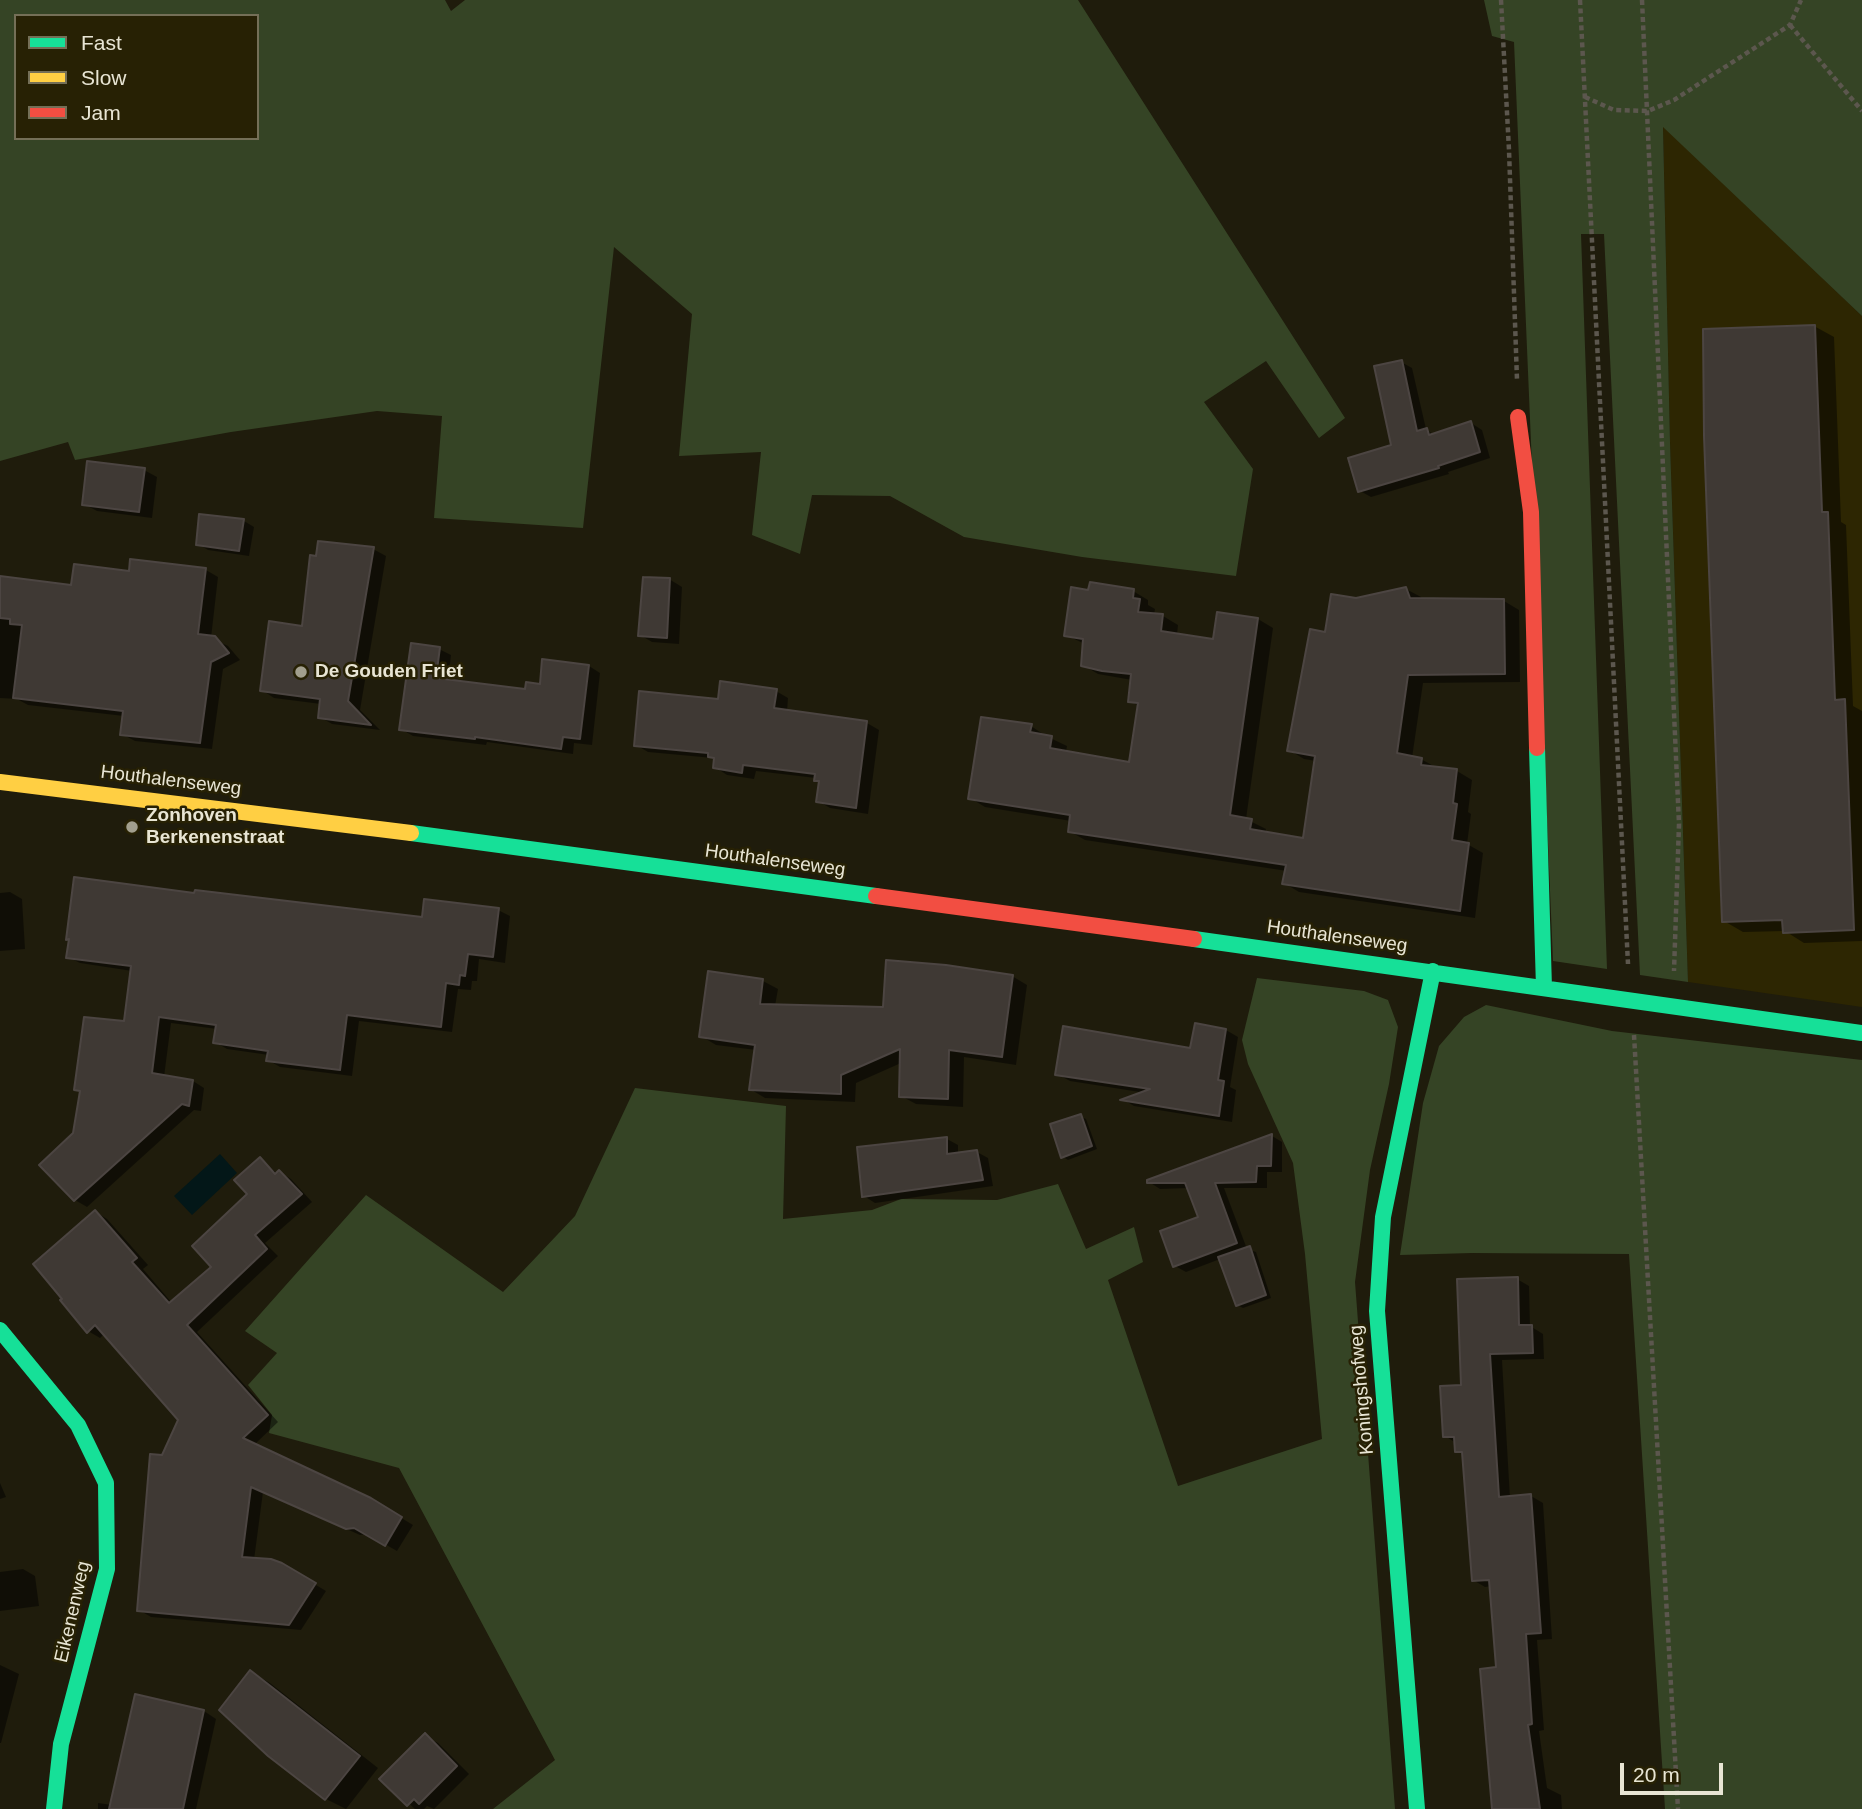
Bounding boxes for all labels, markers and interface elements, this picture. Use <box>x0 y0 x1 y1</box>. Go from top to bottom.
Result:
legend <box>14 14 259 140</box>
text: Fast <box>81 31 122 54</box>
text: Slow <box>81 66 127 89</box>
text: Jam <box>81 101 121 124</box>
place label: De Gouden Friet <box>315 661 463 683</box>
marker: De Gouden Friet <box>293 664 309 680</box>
street label: Houthalenseweg <box>99 761 243 801</box>
place label: Zonhoven Berkenenstraat <box>146 805 284 849</box>
marker: Zonhoven Berkenenstraat <box>124 819 140 835</box>
street label: Houthalenseweg <box>703 840 847 882</box>
street label: Houthalenseweg <box>1265 916 1409 958</box>
street label: Koningshofweg <box>1345 1324 1379 1456</box>
street label: Eikenenweg <box>50 1559 96 1665</box>
scale bar <box>1624 1750 1727 1794</box>
text: 20 m <box>1633 1763 1680 1786</box>

